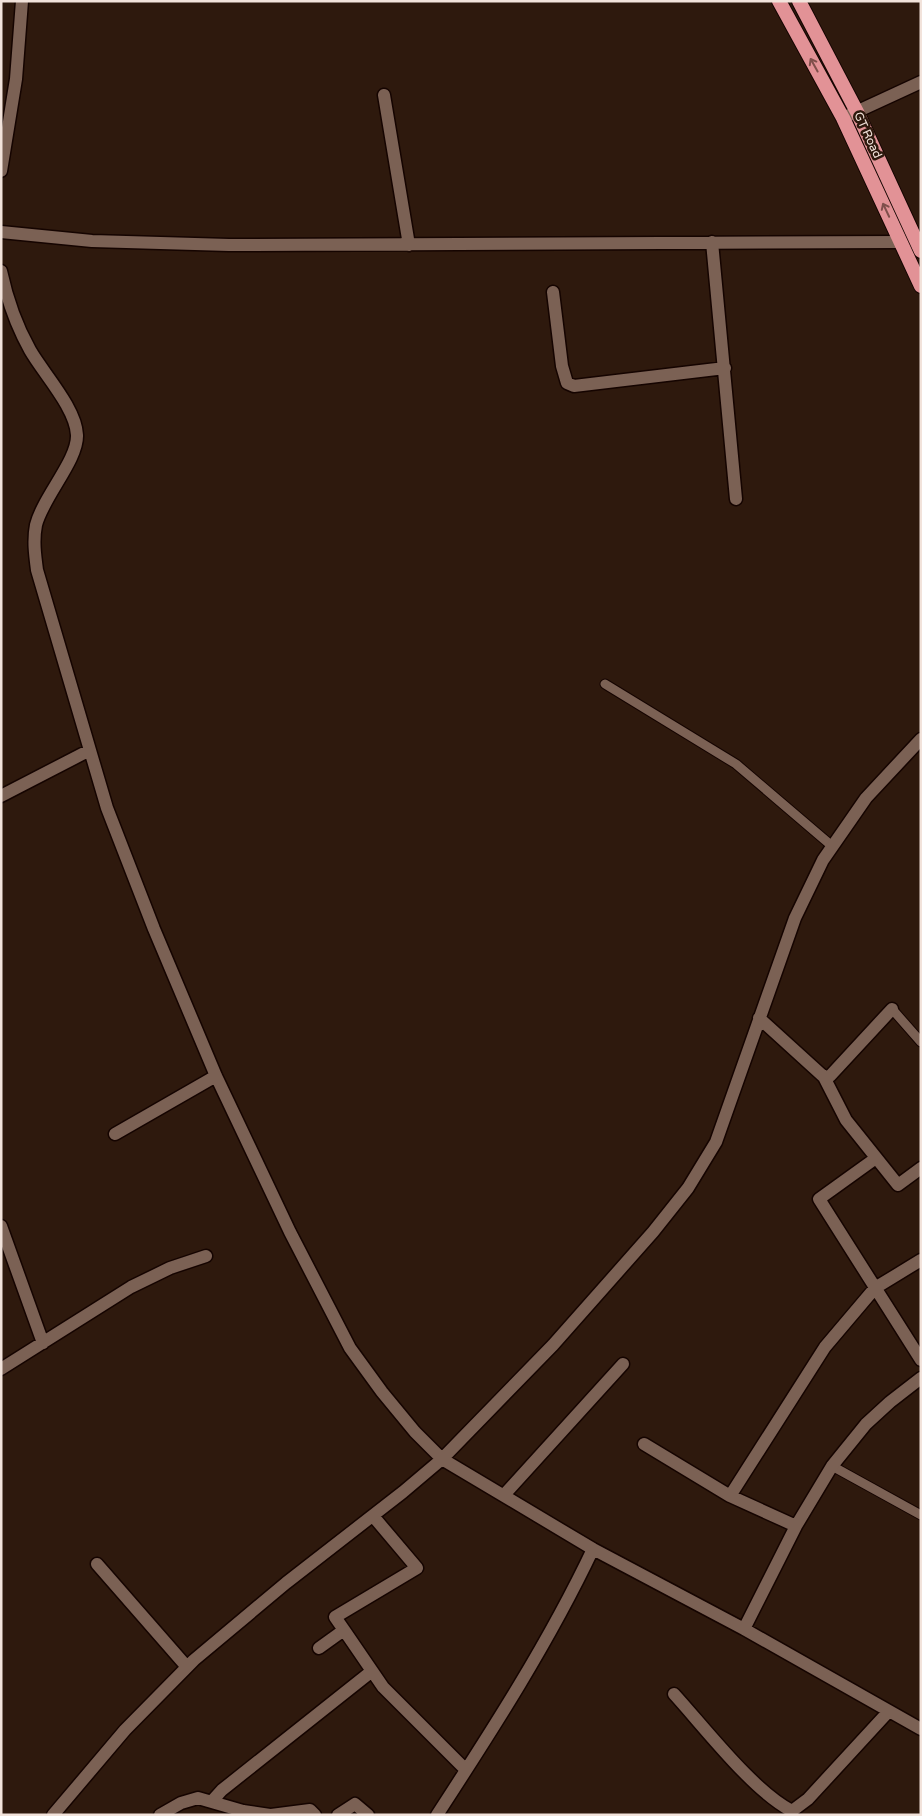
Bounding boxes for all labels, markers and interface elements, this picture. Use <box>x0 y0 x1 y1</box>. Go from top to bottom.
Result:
one-way arrow <box>808 58 818 72</box>
street label: GT Road <box>851 110 885 160</box>
one-way arrow <box>881 203 890 218</box>

